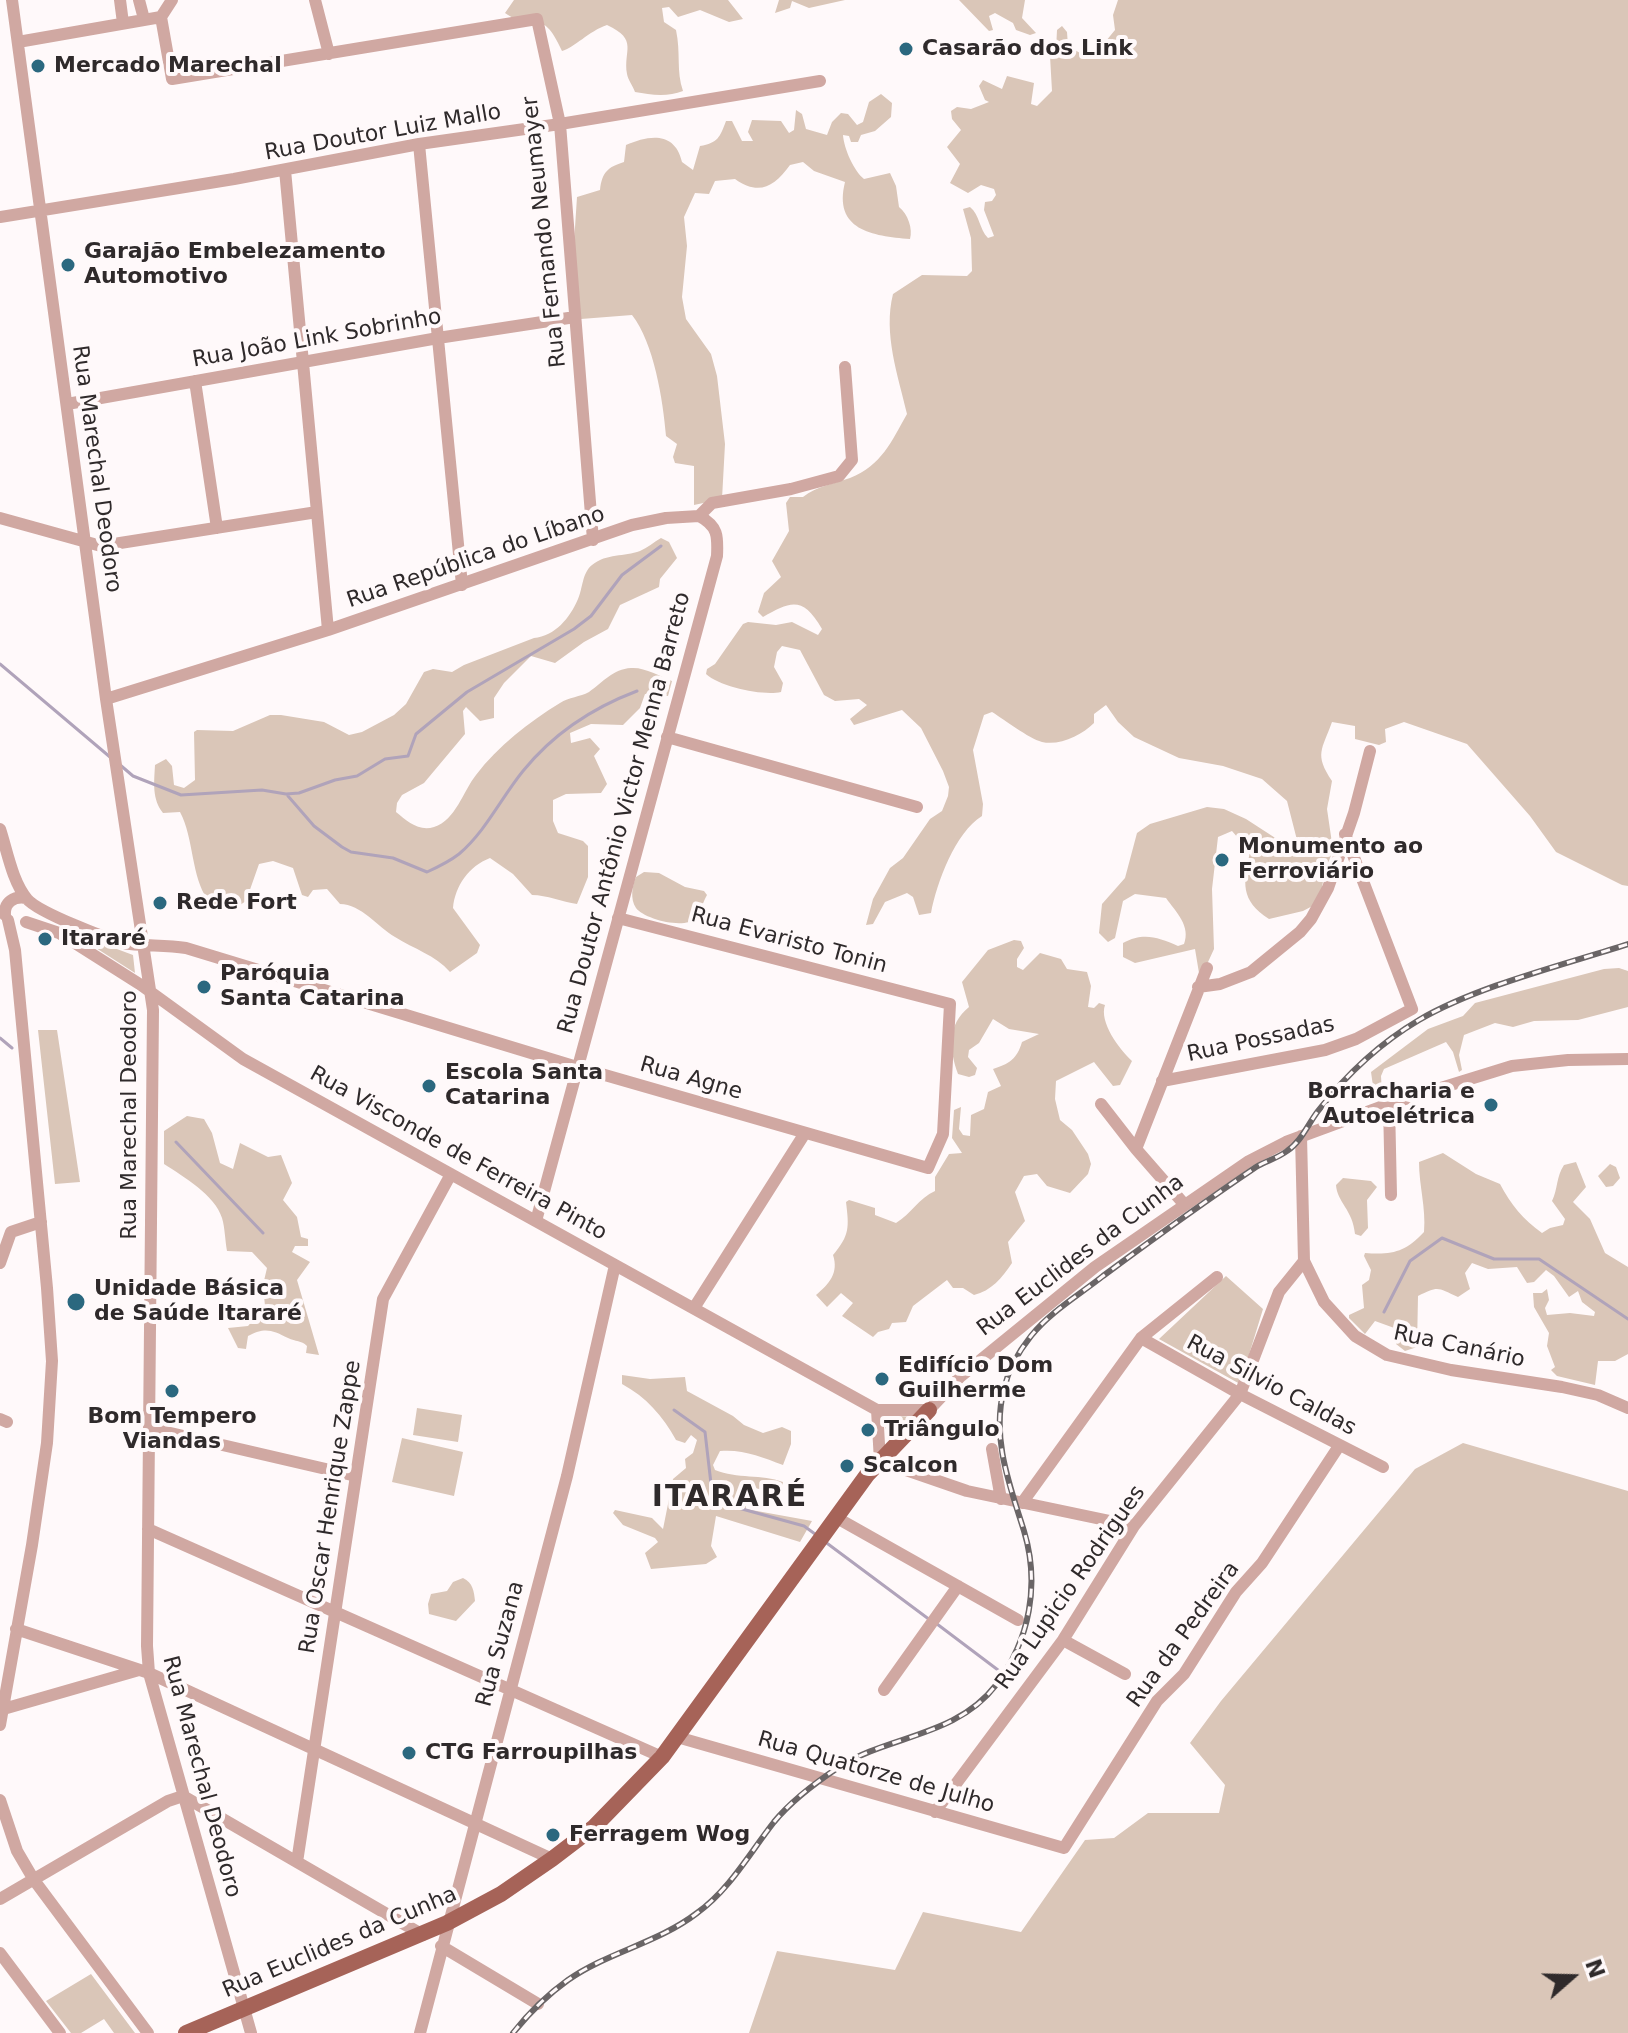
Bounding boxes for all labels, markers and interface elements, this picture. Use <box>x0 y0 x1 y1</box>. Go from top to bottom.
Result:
place label: Casarão dos Link <box>922 36 1133 62</box>
marker: Casarão dos Link <box>897 40 915 58</box>
place label: Mercado Marechal <box>54 53 282 79</box>
marker: Mercado Marechal <box>29 57 47 75</box>
street label: Rua Fernando Neumayer <box>518 95 572 369</box>
street label: Rua Doutor Luiz Mallo <box>263 99 503 167</box>
place label: Garajão Embelezamento Automotivo <box>84 239 386 290</box>
marker: Garajão Embelezamento Automotivo <box>59 256 77 274</box>
street label: Rua João Link Sobrinho <box>190 304 444 374</box>
street label: Rua Marechal Deodoro <box>66 344 126 594</box>
street label: Rua República do Líbano <box>344 501 608 615</box>
street label: Rua Doutor Antônio Victor Menna Barreto <box>553 589 697 1037</box>
place label: Monumento ao Ferroviário <box>1238 834 1423 886</box>
marker: Monumento ao Ferroviário <box>1213 851 1231 869</box>
place label: Rede Fort <box>176 890 297 916</box>
marker: Rede Fort <box>151 894 169 912</box>
street label: Rua Evaristo Tonin <box>688 902 890 980</box>
place label: Itararé <box>61 926 146 952</box>
marker: Itararé <box>36 930 54 948</box>
place label: Paróquia Santa Catarina <box>220 961 405 1012</box>
marker: Paróquia Santa Catarina <box>195 978 213 996</box>
street label: Rua Marechal Deodoro <box>117 990 143 1240</box>
street label: Rua Possadas <box>1185 1011 1337 1069</box>
street label: Rua Agne <box>637 1052 745 1106</box>
place label: Escola Santa Catarina <box>445 1060 603 1112</box>
street label: Rua Visconde de Ferreira Pinto <box>305 1061 611 1247</box>
marker: Escola Santa Catarina <box>420 1077 438 1095</box>
place label: Borracharia e Autoelétrica <box>1307 1079 1475 1130</box>
marker: Borracharia e Autoelétrica <box>1482 1096 1500 1114</box>
street label: Rua Euclides da Cunha <box>972 1170 1190 1342</box>
place label: Unidade Básica de Saúde Itararé <box>94 1276 302 1328</box>
marker: Unidade Básica de Saúde Itararé <box>65 1291 87 1313</box>
street label: Rua Canário <box>1391 1320 1527 1374</box>
street label: Rua Silvio Caldas <box>1182 1330 1360 1442</box>
place label: Edifício Dom Guilherme <box>898 1353 1053 1404</box>
street label: Rua Oscar Henrique Zappe <box>295 1358 367 1656</box>
marker: Edifício Dom Guilherme <box>873 1370 891 1388</box>
marker: Bom Tempero Viandas <box>163 1382 181 1400</box>
place label: Bom Tempero Viandas <box>87 1404 257 1456</box>
place label: Triângulo <box>884 1417 1000 1443</box>
marker: Triângulo <box>859 1421 877 1439</box>
place label: Scalcon <box>863 1453 958 1479</box>
marker: Scalcon <box>838 1457 856 1475</box>
district label: ITARARÉ <box>652 1480 808 1516</box>
street label: Rua Lupicio Rodrigues <box>990 1481 1152 1695</box>
street label: Rua da Pedreira <box>1122 1557 1246 1713</box>
street label: Rua Suzana <box>472 1578 530 1710</box>
street label: Rua Marechal Deodoro <box>156 1653 246 1901</box>
street label: Rua Quatorze de Julho <box>755 1727 997 1819</box>
place label: CTG Farroupilhas <box>425 1740 637 1766</box>
marker: CTG Farroupilhas <box>400 1744 418 1762</box>
place label: Ferragem Wog <box>569 1822 750 1848</box>
marker: Ferragem Wog <box>544 1826 562 1844</box>
street label: Rua Euclides da Cunha <box>219 1882 461 2004</box>
north arrow <box>1532 1937 1612 2017</box>
text: N <box>1580 1956 1610 1982</box>

